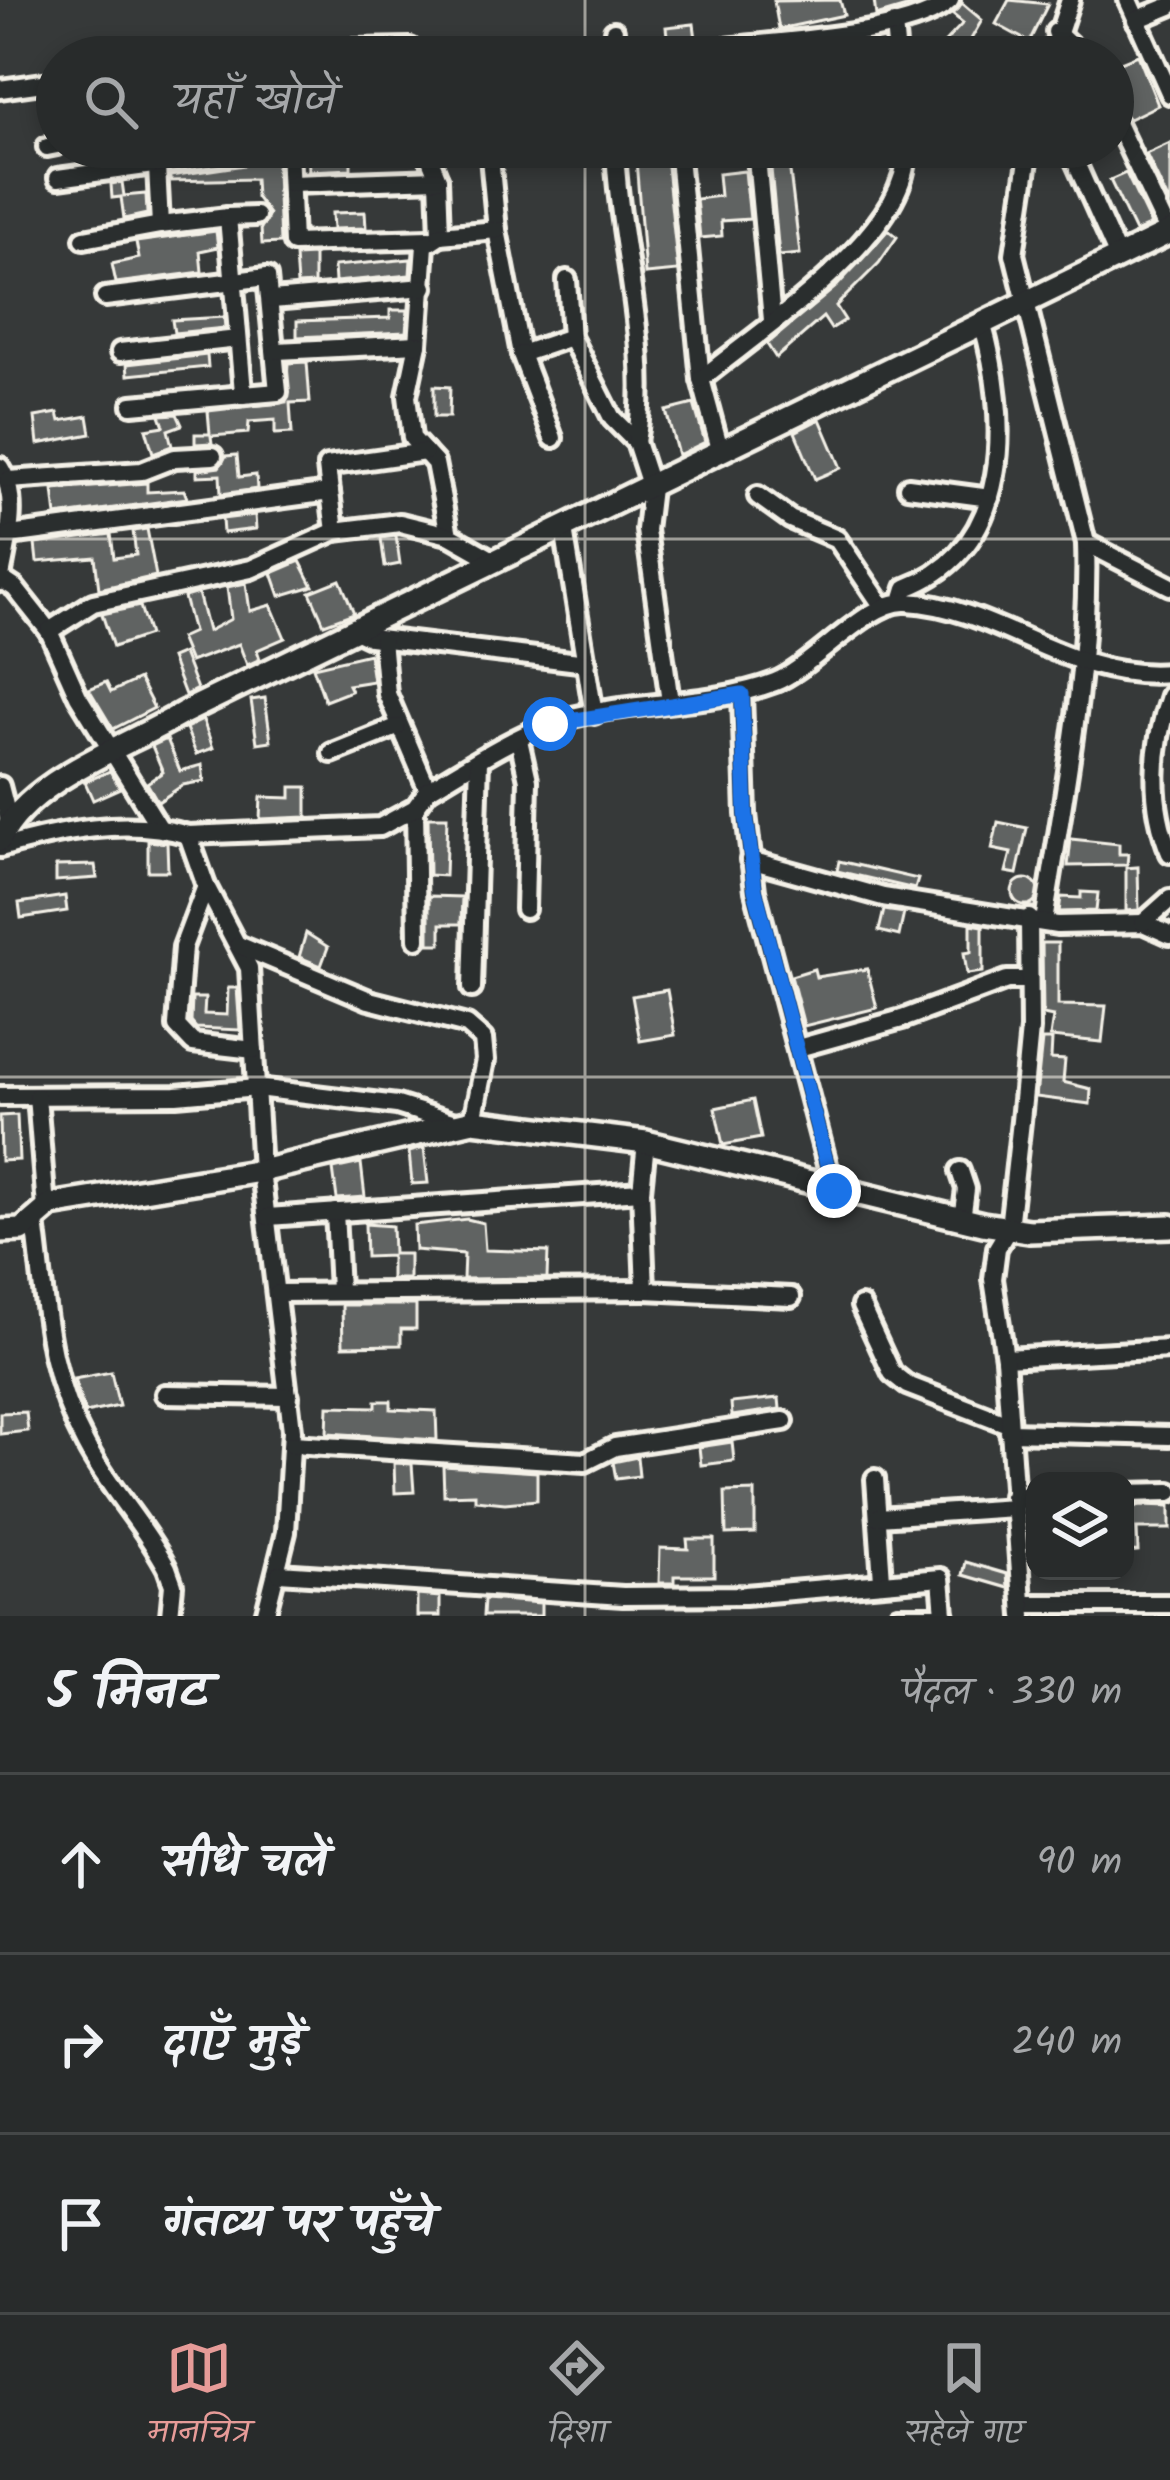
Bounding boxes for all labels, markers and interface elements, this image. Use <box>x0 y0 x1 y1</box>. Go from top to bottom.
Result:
search box <box>36 36 1134 168</box>
text: यहाँ खोजें <box>174 66 336 138</box>
icon: search <box>78 69 144 135</box>
route start <box>523 697 577 751</box>
route end <box>807 1164 861 1218</box>
map controls <box>1026 1472 1134 1580</box>
button: layers <box>1026 1472 1134 1580</box>
text: 5 मिनट <box>48 1654 209 1735</box>
text: पैदल · 330 m <box>902 1663 1122 1725</box>
text: सीधे चलें <box>162 1828 327 1900</box>
icon: ahead <box>48 1831 114 1897</box>
text: 90 m <box>1037 1833 1122 1895</box>
text: दाएँ मुड़ें <box>162 2008 302 2080</box>
icon: right <box>48 2011 114 2077</box>
text: 240 m <box>1012 2013 1122 2075</box>
text: गंतव्य पर पहुँचे <box>162 2188 434 2260</box>
icon: arrive <box>48 2191 114 2257</box>
tab: मानचित्र <box>147 2335 250 2460</box>
tab: दिशा <box>544 2335 610 2460</box>
tab: सहेजे गए <box>905 2335 1023 2460</box>

